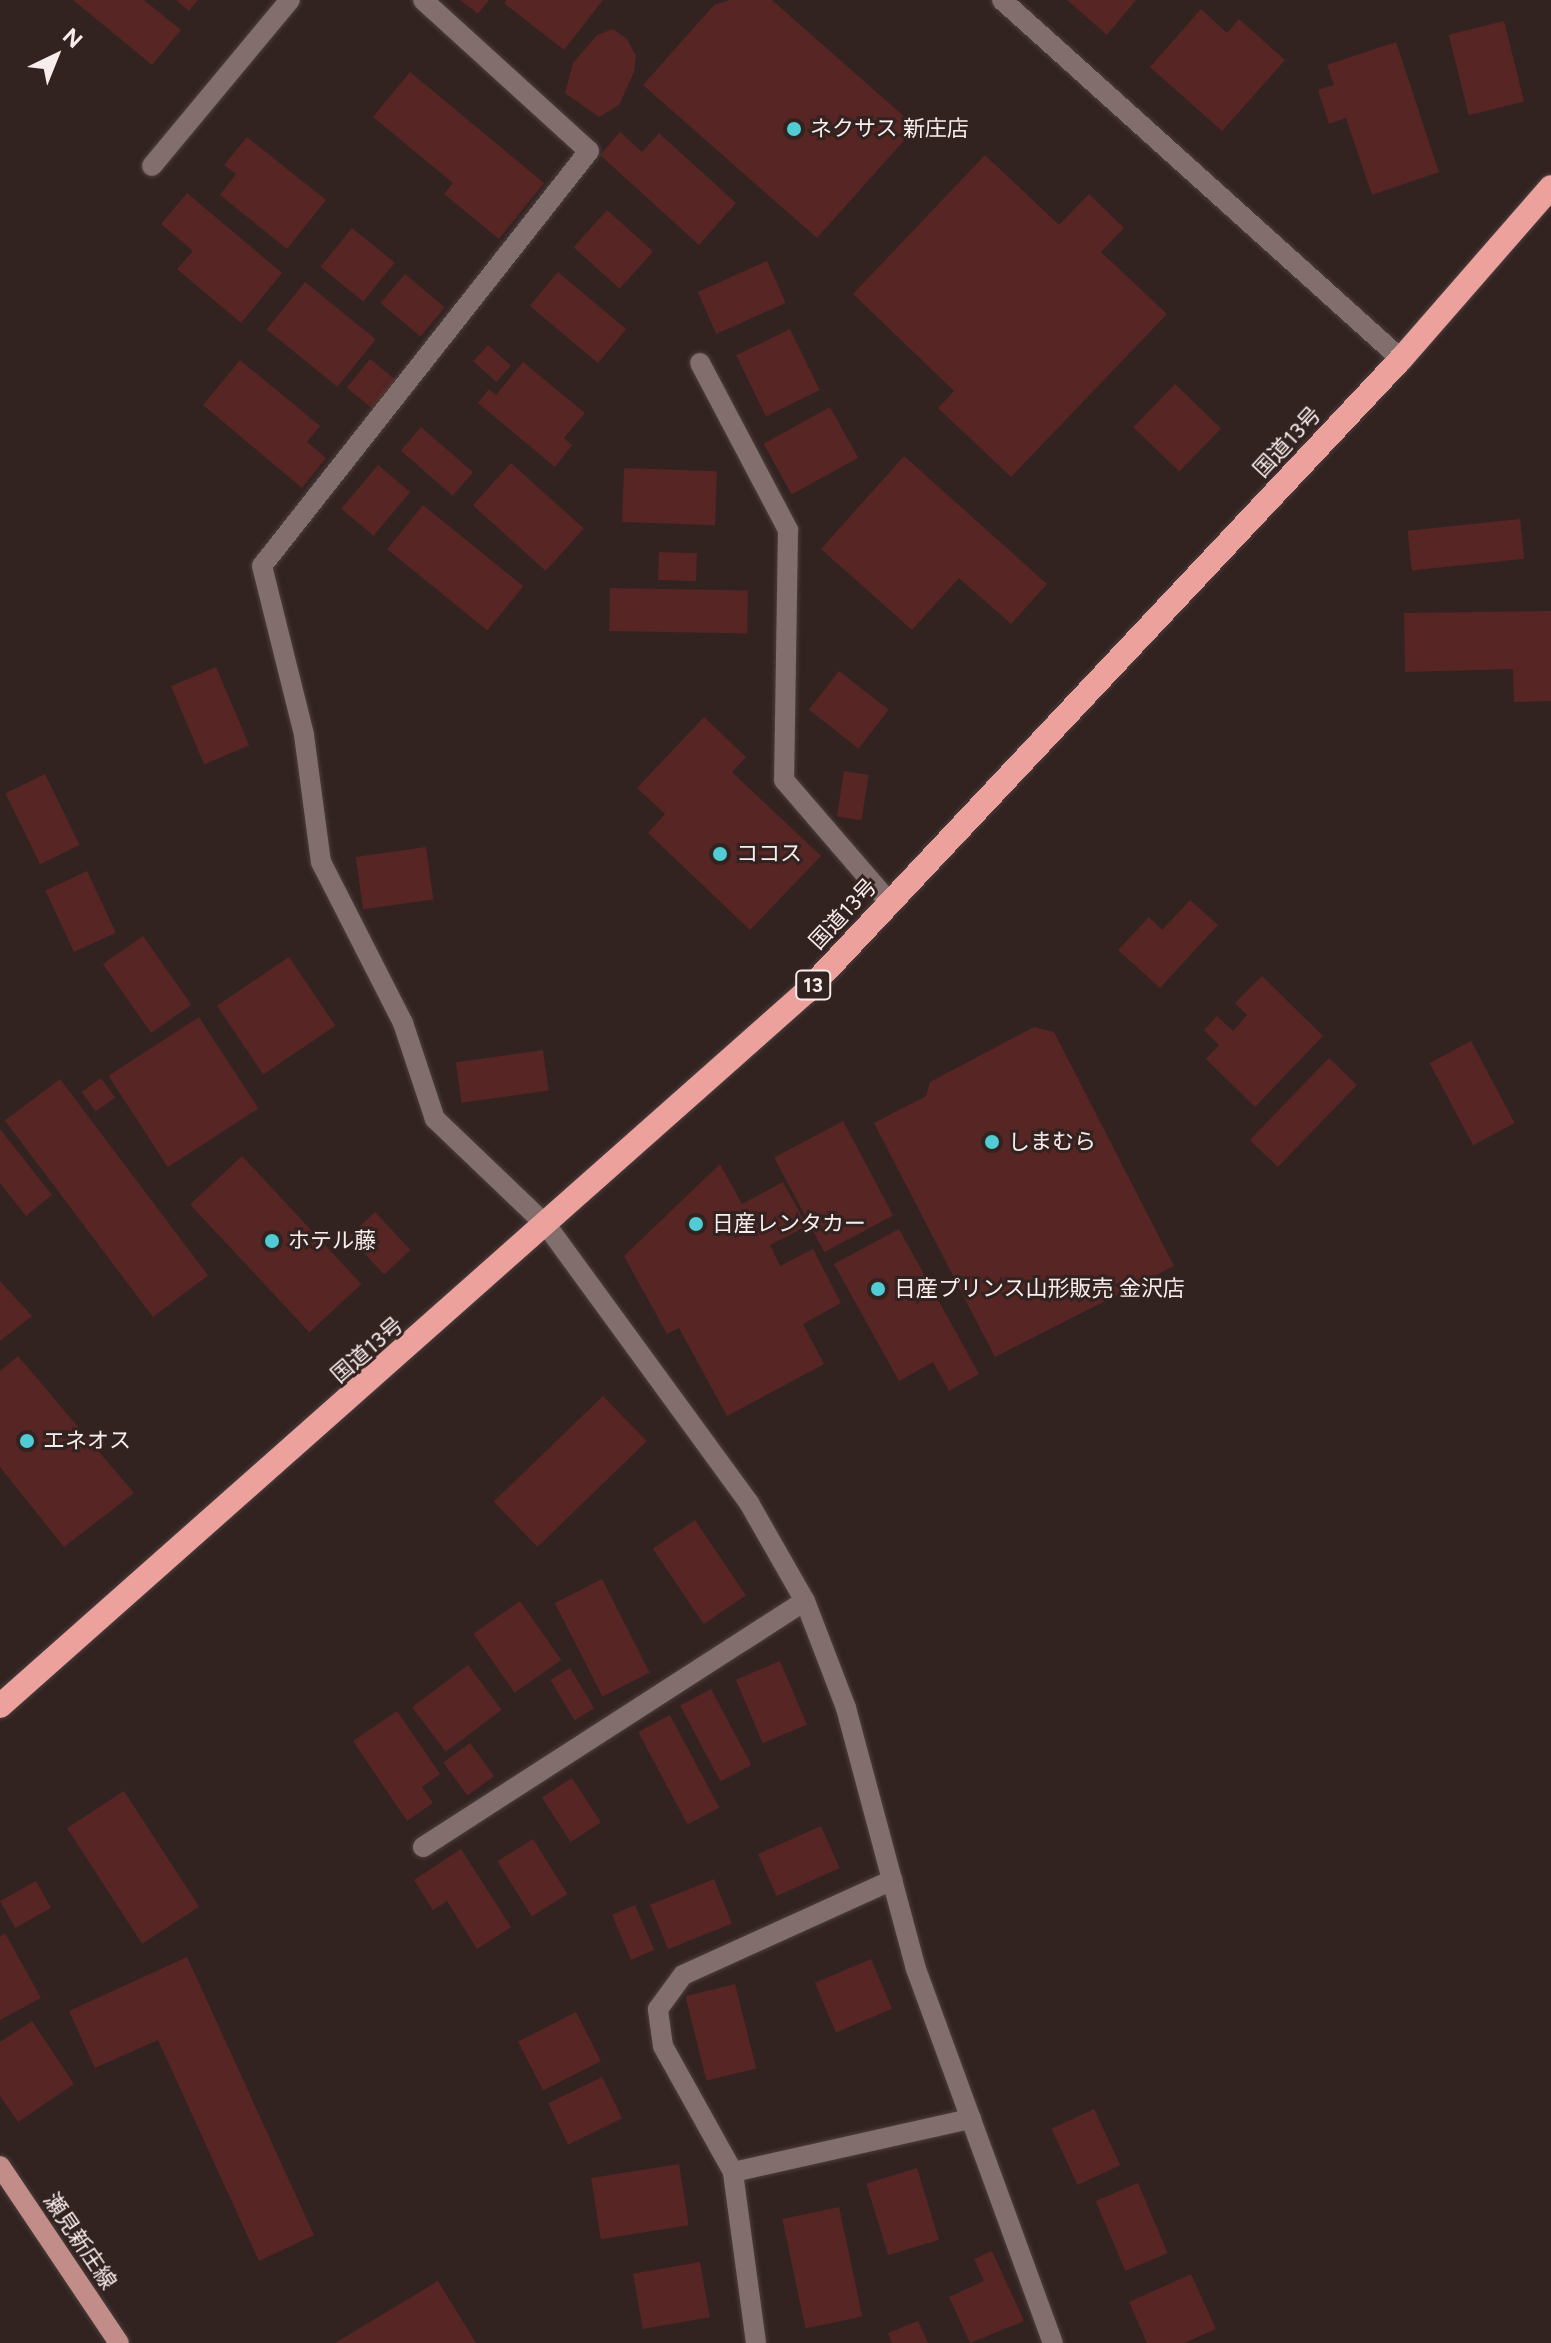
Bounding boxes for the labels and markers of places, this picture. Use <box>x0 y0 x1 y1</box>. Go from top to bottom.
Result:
place label: ネクサス 新庄店 <box>810 116 969 142</box>
marker: ネクサス 新庄店 <box>785 120 803 138</box>
place label: ココス <box>736 841 802 867</box>
marker: ココス <box>711 845 729 863</box>
place label: しまむら <box>1008 1129 1096 1155</box>
marker: しまむら <box>983 1133 1001 1151</box>
place label: 日産レンタカー <box>712 1211 866 1237</box>
marker: 日産レンタカー <box>687 1215 705 1233</box>
place label: ホテル藤 <box>288 1228 376 1254</box>
marker: ホテル藤 <box>263 1232 281 1250</box>
place label: 日産プリンス山形販売 金沢店 <box>894 1276 1185 1302</box>
marker: 日産プリンス山形販売 金沢店 <box>869 1280 887 1298</box>
place label: エネオス <box>43 1428 131 1454</box>
marker: エネオス <box>18 1432 36 1450</box>

